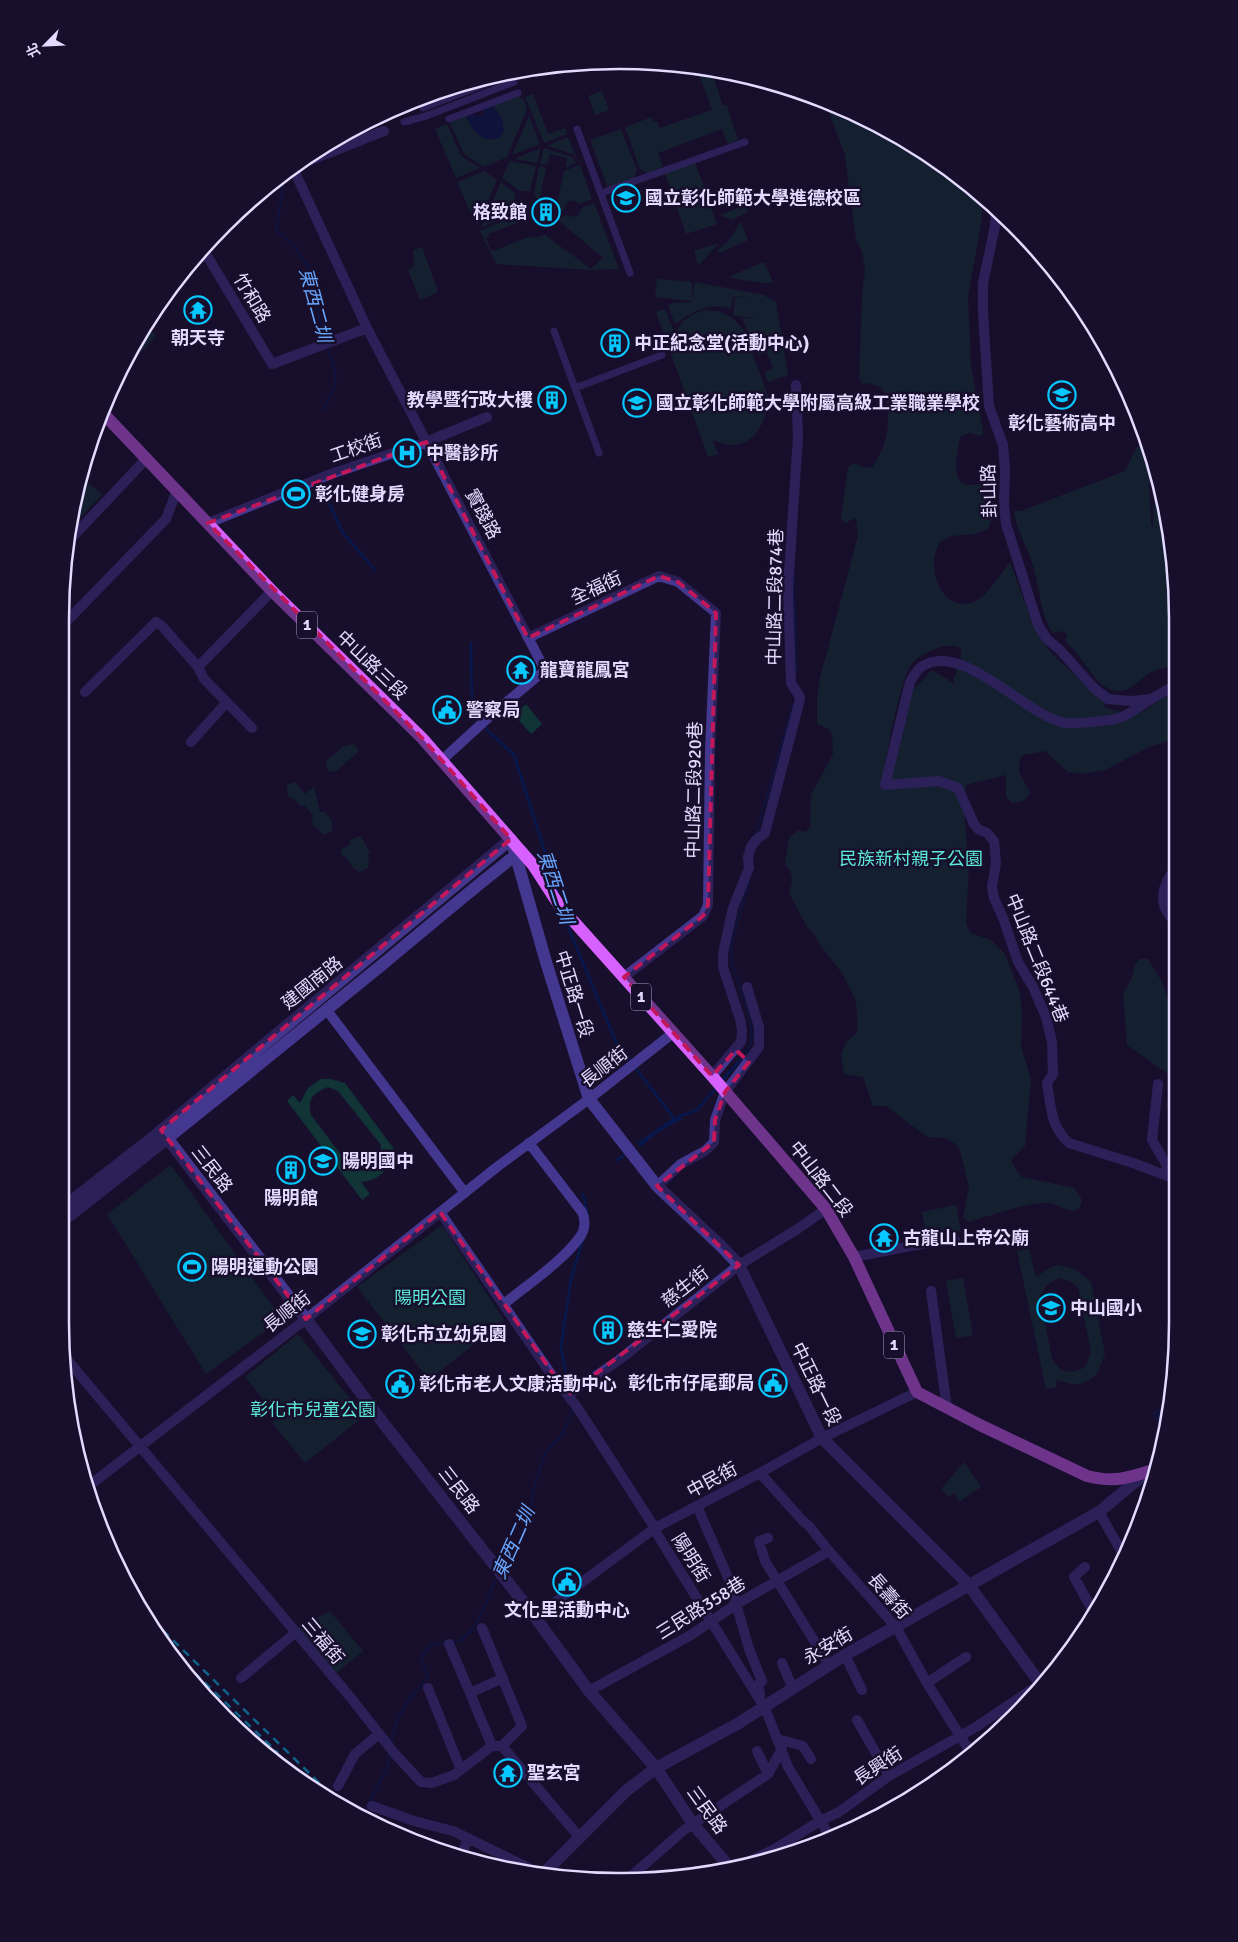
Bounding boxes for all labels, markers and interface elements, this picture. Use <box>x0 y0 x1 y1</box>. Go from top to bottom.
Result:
north arrow <box>20 20 70 70</box>
text: 北 <box>23 40 44 60</box>
school or university icon: 國立彰化師範大學進德校區 <box>611 183 641 213</box>
place label: 國立彰化師範大學進德校區 <box>645 187 861 209</box>
building icon: 格致館 <box>531 197 561 227</box>
place label: 格致館 <box>473 201 527 223</box>
water label: 東西二圳 <box>294 265 337 348</box>
street label: 竹和路 <box>229 269 275 327</box>
temple icon: 朝天寺 <box>183 295 213 325</box>
place label: 朝天寺 <box>171 327 225 349</box>
building icon: 中正紀念堂(活動中心) <box>600 328 630 358</box>
place label: 中正紀念堂(活動中心) <box>634 332 810 354</box>
school or university icon: 彰化藝術高中 <box>1047 380 1077 410</box>
building icon: 教學暨行政大樓 <box>537 385 567 415</box>
school or university icon: 國立彰化師範大學附屬高級工業職業學校 <box>622 388 652 418</box>
place label: 教學暨行政大樓 <box>407 389 533 411</box>
place label: 國立彰化師範大學附屬高級工業職業學校 <box>656 392 980 414</box>
place label: 彰化藝術高中 <box>1008 412 1116 434</box>
street label: 工校街 <box>327 429 385 467</box>
hospital icon: 中醫診所 <box>392 438 422 468</box>
place label: 中醫診所 <box>426 442 498 464</box>
street label: 卦山路 <box>977 464 1001 518</box>
sports icon: 彰化健身房 <box>281 479 311 509</box>
place label: 彰化健身房 <box>315 483 405 505</box>
street label: 實踐路 <box>461 485 505 543</box>
street label: 中山路二段874巷 <box>763 528 787 666</box>
street label: 全福街 <box>567 567 625 609</box>
road number: 1 <box>297 612 317 638</box>
street label: 中山路三段 <box>332 626 412 704</box>
temple icon: 龍寶龍鳳宮 <box>506 655 536 685</box>
place label: 龍寶龍鳳宮 <box>540 659 630 681</box>
public building icon: 警察局 <box>432 695 462 725</box>
place label: 警察局 <box>466 699 520 721</box>
street label: 中山路二段920巷 <box>682 721 706 859</box>
water label: 東西二圳 <box>532 847 579 930</box>
park label: 民族新村親子公園 <box>839 848 983 870</box>
street label: 中山路二段644巷 <box>1001 890 1073 1026</box>
street label: 中正路一段 <box>550 948 598 1040</box>
street label: 建國南路 <box>277 952 347 1014</box>
road number: 1 <box>631 984 651 1010</box>
street label: 長順街 <box>576 1042 632 1092</box>
street label: 中山路二段 <box>785 1137 857 1221</box>
street label: 三民路 <box>187 1141 237 1197</box>
school or university icon: 陽明國中 <box>308 1146 338 1176</box>
place label: 陽明國中 <box>342 1150 414 1172</box>
building icon: 陽明館 <box>276 1155 306 1185</box>
place label: 陽明館 <box>264 1187 318 1209</box>
temple icon: 古龍山上帝公廟 <box>869 1223 899 1253</box>
place label: 古龍山上帝公廟 <box>903 1227 1029 1249</box>
sports icon: 陽明運動公園 <box>177 1252 207 1282</box>
place label: 陽明運動公園 <box>211 1256 319 1278</box>
street label: 慈生街 <box>657 1262 713 1312</box>
street label: 長順街 <box>259 1287 315 1337</box>
park label: 陽明公園 <box>394 1287 466 1309</box>
school or university icon: 中山國小 <box>1036 1293 1066 1323</box>
place label: 中山國小 <box>1070 1297 1142 1319</box>
building icon: 慈生仁愛院 <box>593 1315 623 1345</box>
school or university icon: 彰化市立幼兒園 <box>347 1319 377 1349</box>
place label: 慈生仁愛院 <box>627 1319 717 1341</box>
place label: 彰化市立幼兒園 <box>381 1323 507 1345</box>
road number: 1 <box>884 1332 904 1358</box>
street label: 中正路一段 <box>786 1339 846 1429</box>
public building icon: 彰化市仔尾郵局 <box>758 1368 788 1398</box>
public building icon: 彰化市老人文康活動中心 <box>385 1369 415 1399</box>
place label: 彰化市仔尾郵局 <box>628 1372 754 1394</box>
place label: 彰化市老人文康活動中心 <box>419 1373 617 1395</box>
park label: 彰化市兒童公園 <box>250 1399 376 1421</box>
street label: 中民街 <box>683 1458 741 1502</box>
street label: 三民路 <box>434 1462 484 1518</box>
water label: 東西二圳 <box>488 1501 542 1583</box>
street label: 陽明街 <box>667 1529 715 1587</box>
public building icon: 文化里活動中心 <box>552 1567 582 1597</box>
street label: 長壽街 <box>863 1568 915 1624</box>
street label: 三民路358巷 <box>652 1572 750 1644</box>
place label: 文化里活動中心 <box>504 1599 630 1621</box>
street label: 三福街 <box>297 1613 349 1669</box>
street label: 永安街 <box>799 1623 857 1669</box>
street label: 長興街 <box>849 1742 907 1790</box>
temple icon: 聖玄宮 <box>493 1758 523 1788</box>
place label: 聖玄宮 <box>527 1762 581 1784</box>
street label: 三民路 <box>682 1782 732 1838</box>

